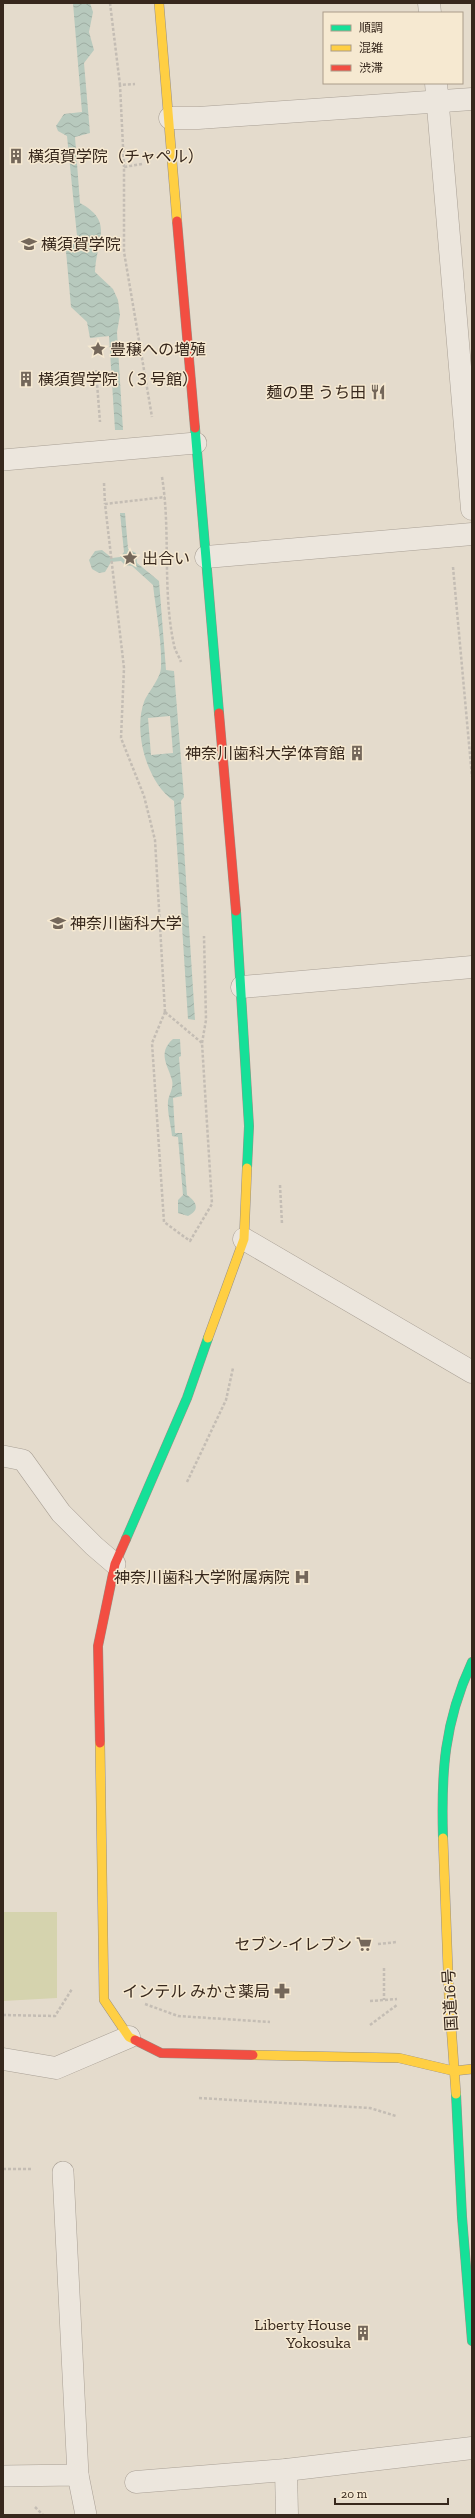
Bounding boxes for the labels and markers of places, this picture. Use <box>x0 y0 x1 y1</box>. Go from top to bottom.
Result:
building icon: 横須賀学院（チャペル） <box>7 147 25 165</box>
place label: 横須賀学院（チャペル） <box>28 147 204 166</box>
school or university icon: 横須賀学院 <box>20 235 38 253</box>
place label: 横須賀学院 <box>41 235 121 254</box>
place icon: 豊穣への増殖 <box>89 340 107 358</box>
place label: 豊穣への増殖 <box>110 340 206 359</box>
building icon: 横須賀学院（３号館） <box>17 370 35 388</box>
place label: 横須賀学院（３号館） <box>38 370 198 389</box>
place label: 麺の里 うち田 <box>266 383 366 402</box>
restaurant icon: 麺の里 うち田 <box>369 383 387 401</box>
place icon: 出合い <box>121 549 139 567</box>
place label: 出合い <box>142 549 190 568</box>
place label: 神奈川歯科大学体育館 <box>185 744 345 763</box>
building icon: 神奈川歯科大学体育館 <box>348 744 366 762</box>
school or university icon: 神奈川歯科大学 <box>49 914 67 932</box>
place label: 神奈川歯科大学 <box>70 914 182 933</box>
place label: 神奈川歯科大学附属病院 <box>114 1568 290 1587</box>
hospital icon: 神奈川歯科大学附属病院 <box>293 1568 311 1586</box>
place label: セブン-イレブン <box>234 1935 352 1954</box>
supermarket icon: セブン-イレブン <box>355 1935 373 1953</box>
place label: インテル みかさ薬局 <box>122 1982 270 2001</box>
pharmacy icon: インテル みかさ薬局 <box>273 1982 291 2000</box>
place label: Liberty House Yokosuka <box>254 2315 351 2352</box>
building icon: Liberty House Yokosuka <box>354 2324 372 2342</box>

